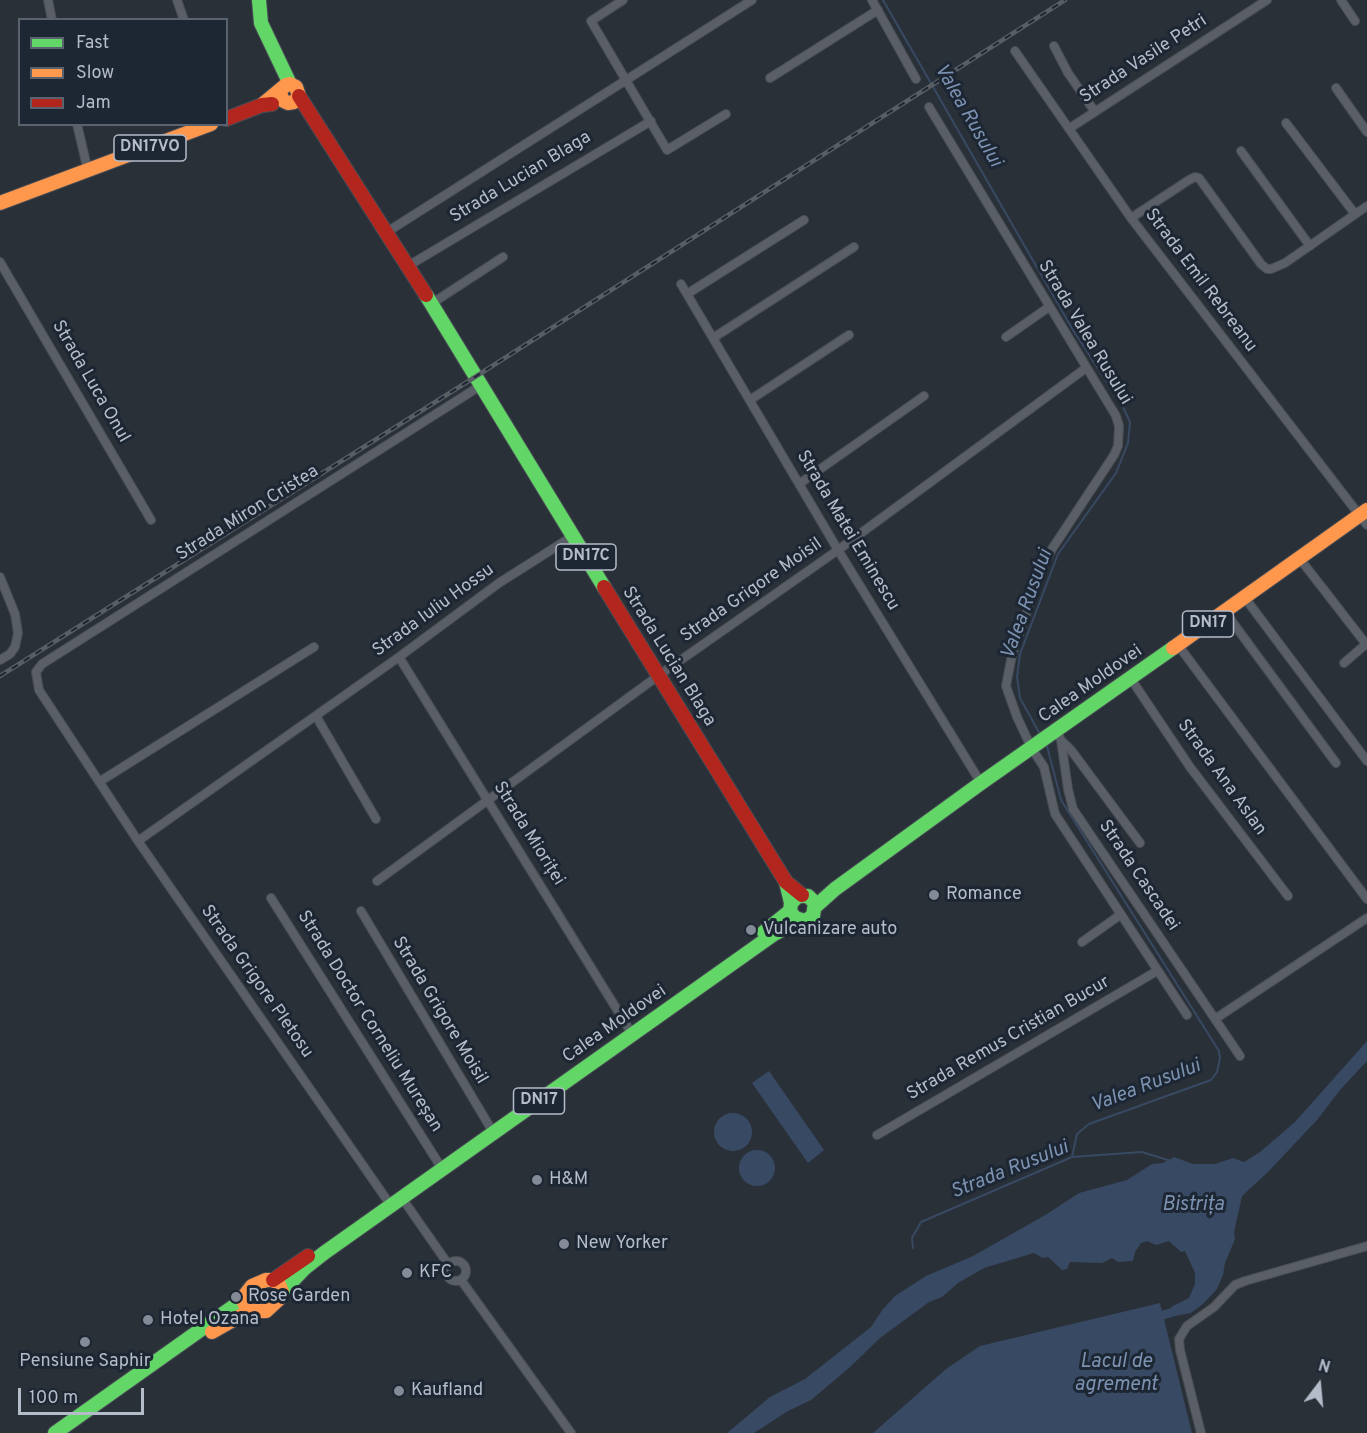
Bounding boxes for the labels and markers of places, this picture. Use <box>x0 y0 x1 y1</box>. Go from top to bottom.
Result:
place label: Romance <box>946 884 1022 906</box>
marker: Romance <box>927 888 941 902</box>
place label: Vulcanizare auto <box>763 919 897 941</box>
marker: Vulcanizare auto <box>744 923 758 937</box>
place label: H&M <box>549 1169 588 1191</box>
marker: H&M <box>530 1173 544 1187</box>
place label: New Yorker <box>576 1233 668 1255</box>
marker: New Yorker <box>557 1237 571 1251</box>
place label: KFC <box>419 1262 452 1284</box>
marker: KFC <box>400 1266 414 1280</box>
place label: Rose Garden <box>248 1286 350 1308</box>
marker: Rose Garden <box>229 1290 243 1304</box>
place label: Hotel Ozana <box>160 1309 259 1331</box>
marker: Hotel Ozana <box>141 1313 155 1327</box>
marker: Pensiune Saphir <box>78 1335 92 1349</box>
place label: Pensiune Saphir <box>19 1351 151 1373</box>
place label: Kaufland <box>411 1380 483 1402</box>
marker: Kaufland <box>392 1384 406 1398</box>

